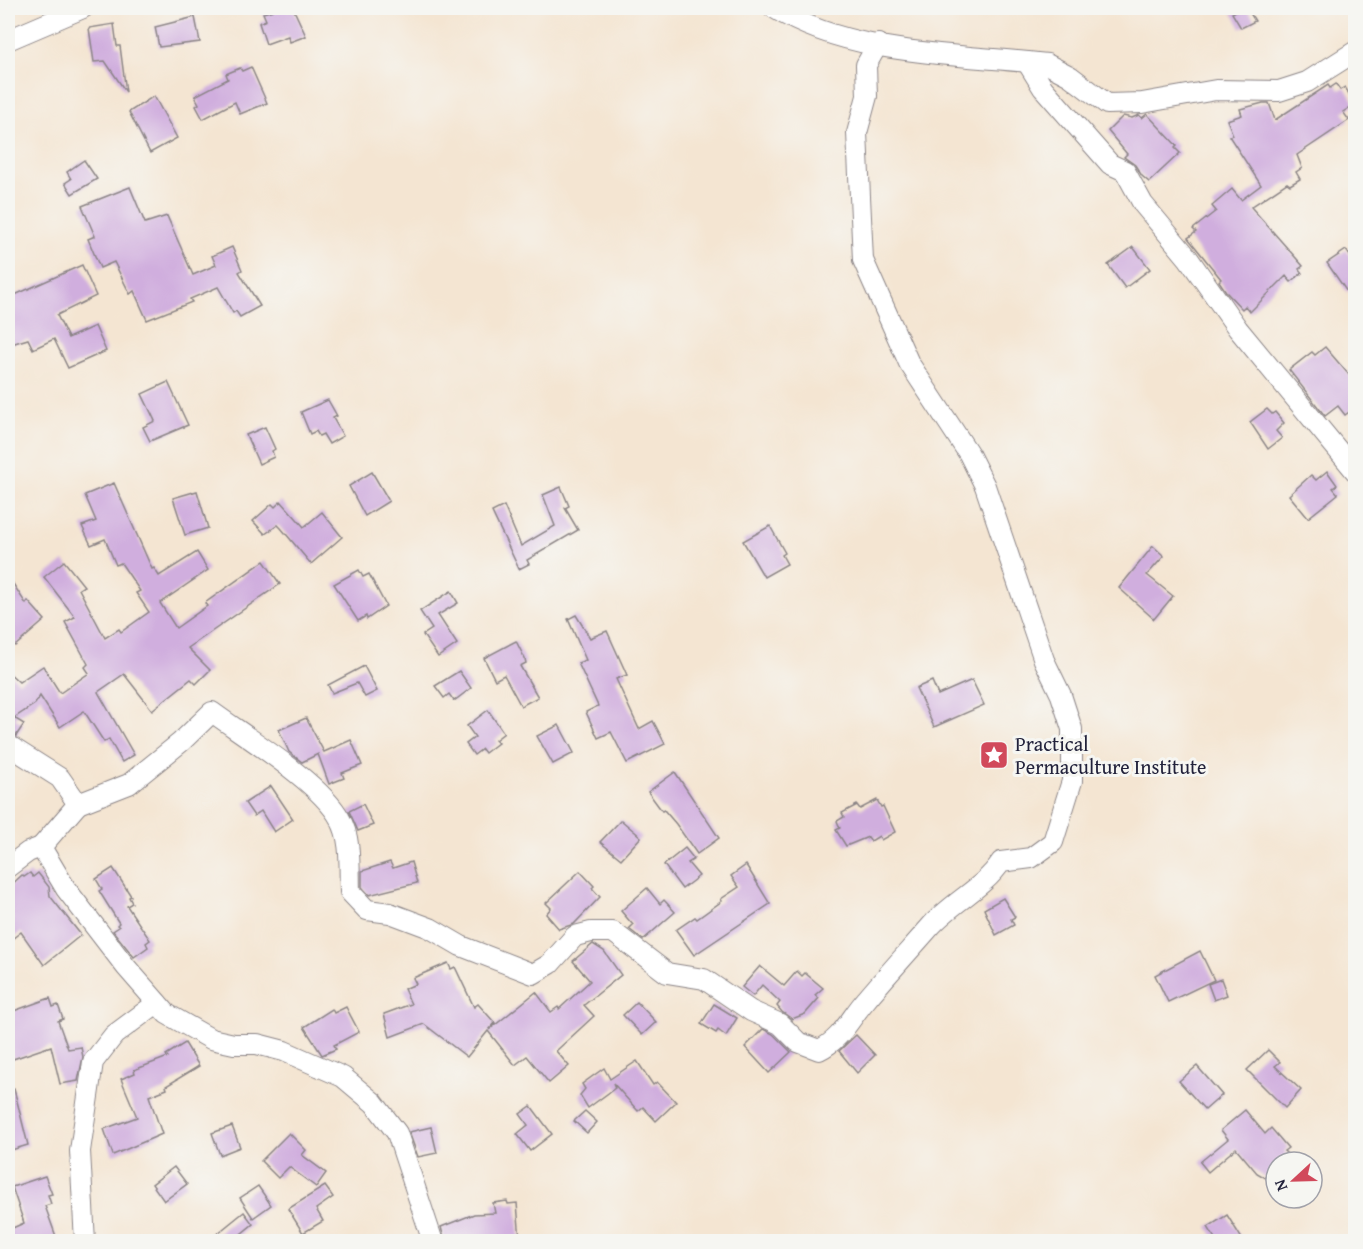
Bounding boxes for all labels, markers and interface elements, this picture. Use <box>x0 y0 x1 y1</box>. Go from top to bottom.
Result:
place label: Practical Permaculture Institute <box>1015 729 1206 781</box>
place icon: Practical Permaculture Institute <box>978 739 1010 771</box>
north arrow <box>1264 1150 1324 1210</box>
text: N <box>1267 1176 1293 1195</box>

